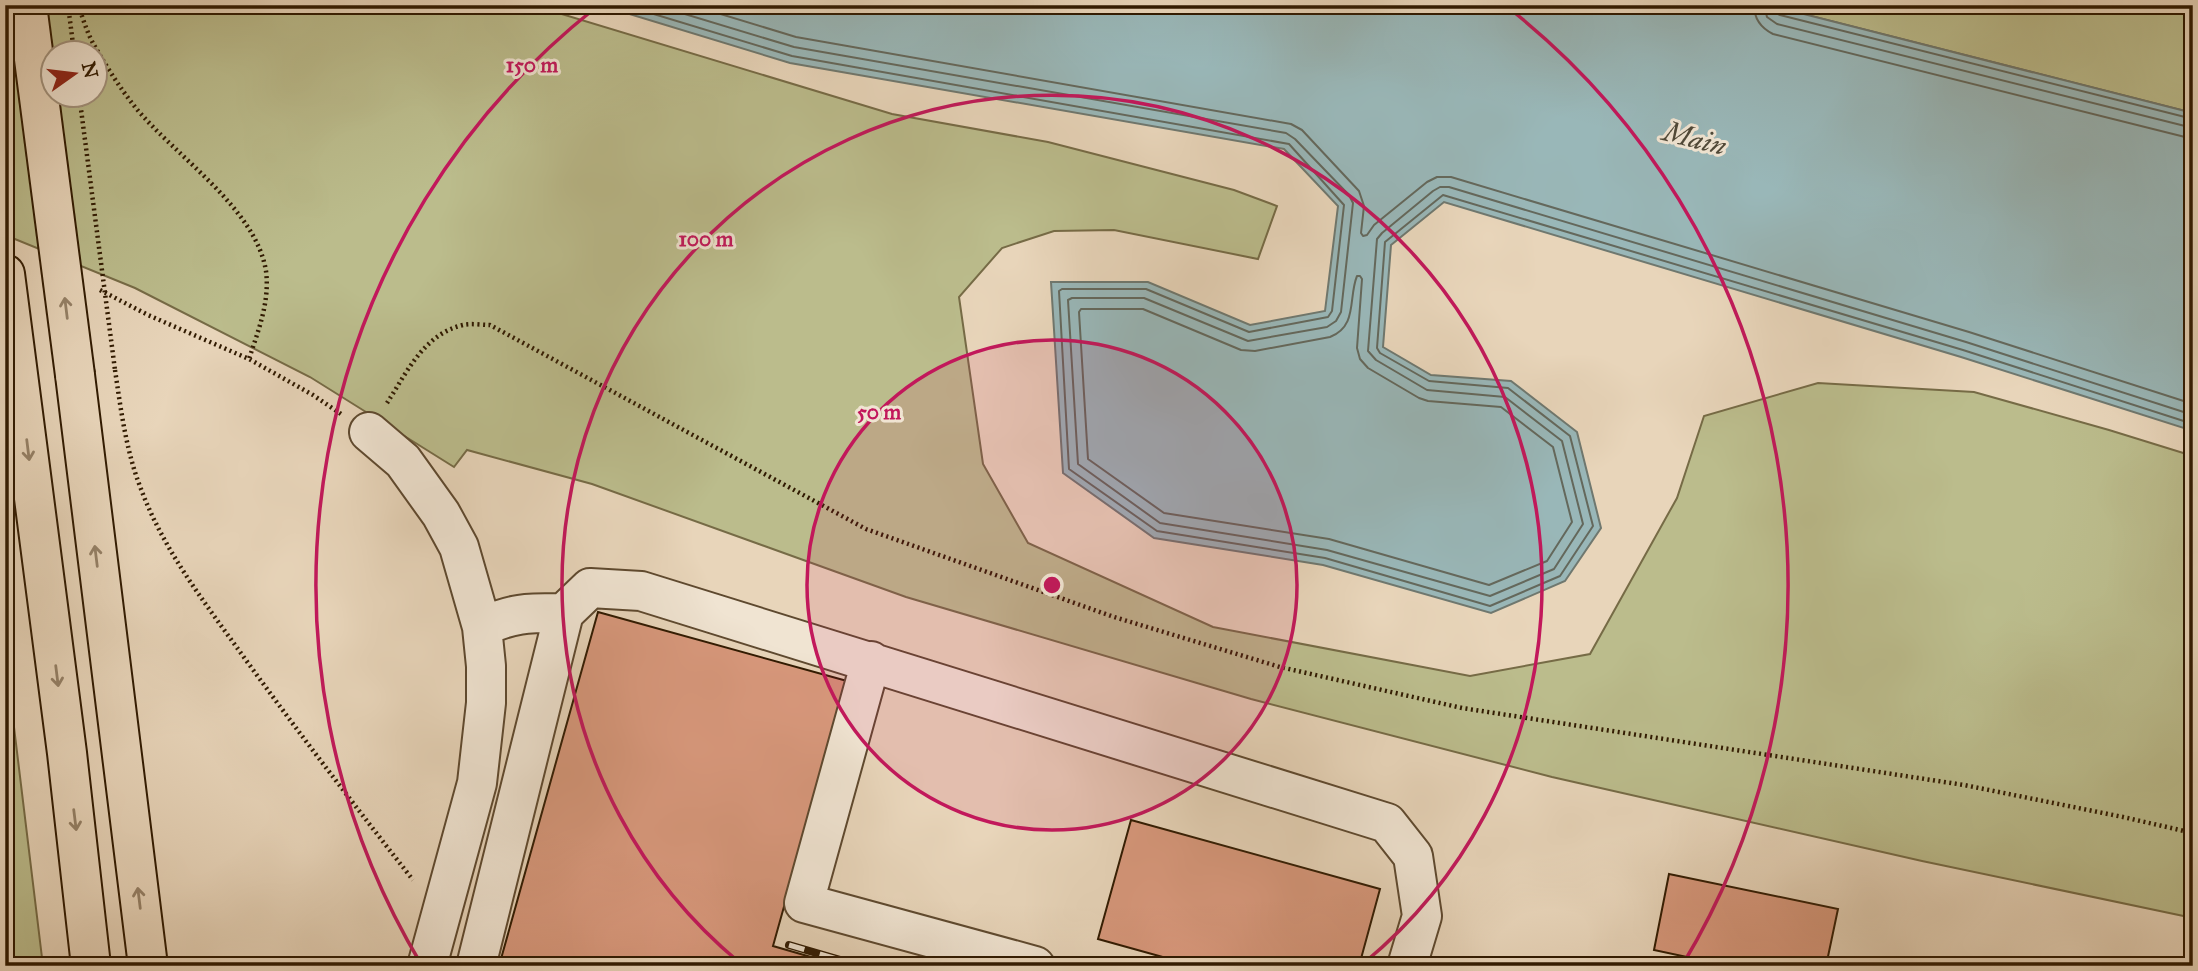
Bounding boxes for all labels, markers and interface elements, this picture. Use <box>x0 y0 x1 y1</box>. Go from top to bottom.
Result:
north arrow <box>38 38 108 108</box>
text: 150 m <box>506 52 558 78</box>
text: N <box>77 59 103 81</box>
water label: Main <box>1657 113 1730 164</box>
text: 100 m <box>679 226 734 252</box>
one-way arrow <box>59 297 72 320</box>
text: 50 m <box>857 399 901 425</box>
one-way arrow <box>22 438 35 461</box>
one-way arrow <box>90 545 103 568</box>
centre of rings <box>1040 573 1064 597</box>
one-way arrow <box>51 664 64 687</box>
one-way arrow <box>68 808 81 831</box>
one-way arrow <box>133 887 146 910</box>

